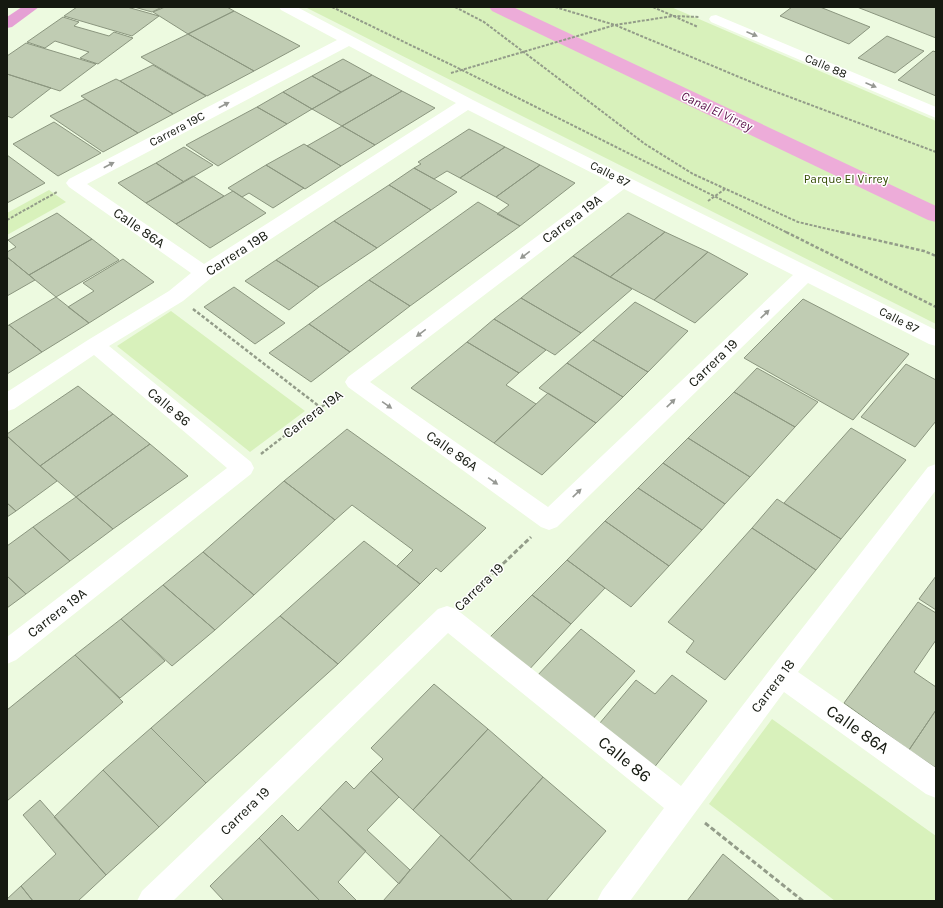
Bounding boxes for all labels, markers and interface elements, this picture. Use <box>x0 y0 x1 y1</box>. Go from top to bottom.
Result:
one-way arrow <box>746 31 758 37</box>
street label: Calle 88 <box>803 51 849 81</box>
one-way arrow <box>866 82 877 88</box>
water label: Canal El Virrey <box>679 88 755 134</box>
one-way arrow <box>219 102 230 108</box>
street label: Carrera 19C <box>147 109 207 149</box>
street label: Calle 87 <box>588 158 633 190</box>
one-way arrow <box>103 162 115 168</box>
park label: Parque El Virrey <box>804 172 889 186</box>
street label: Carrera 19A <box>539 191 605 247</box>
street label: Calle 86A <box>110 204 168 252</box>
street label: Carrera 19B <box>203 226 271 280</box>
one-way arrow <box>519 250 530 259</box>
street label: Calle 87 <box>877 304 922 336</box>
one-way arrow <box>760 309 770 318</box>
one-way arrow <box>416 329 426 337</box>
street label: Carrera 19 <box>685 335 741 391</box>
street label: Calle 86 <box>144 384 194 430</box>
street label: Carrera 19A <box>280 386 346 442</box>
one-way arrow <box>666 399 676 408</box>
one-way arrow <box>382 401 392 409</box>
street label: Calle 86A <box>423 427 481 475</box>
one-way arrow <box>488 477 498 485</box>
one-way arrow <box>572 488 582 498</box>
street label: Carrera 19 <box>451 559 507 615</box>
street label: Carrera 19A <box>24 585 90 641</box>
street label: Carrera 18 <box>747 656 799 716</box>
street label: Calle 86A <box>823 700 893 758</box>
street label: Calle 86 <box>595 732 655 786</box>
street label: Carrera 19 <box>217 783 273 839</box>

